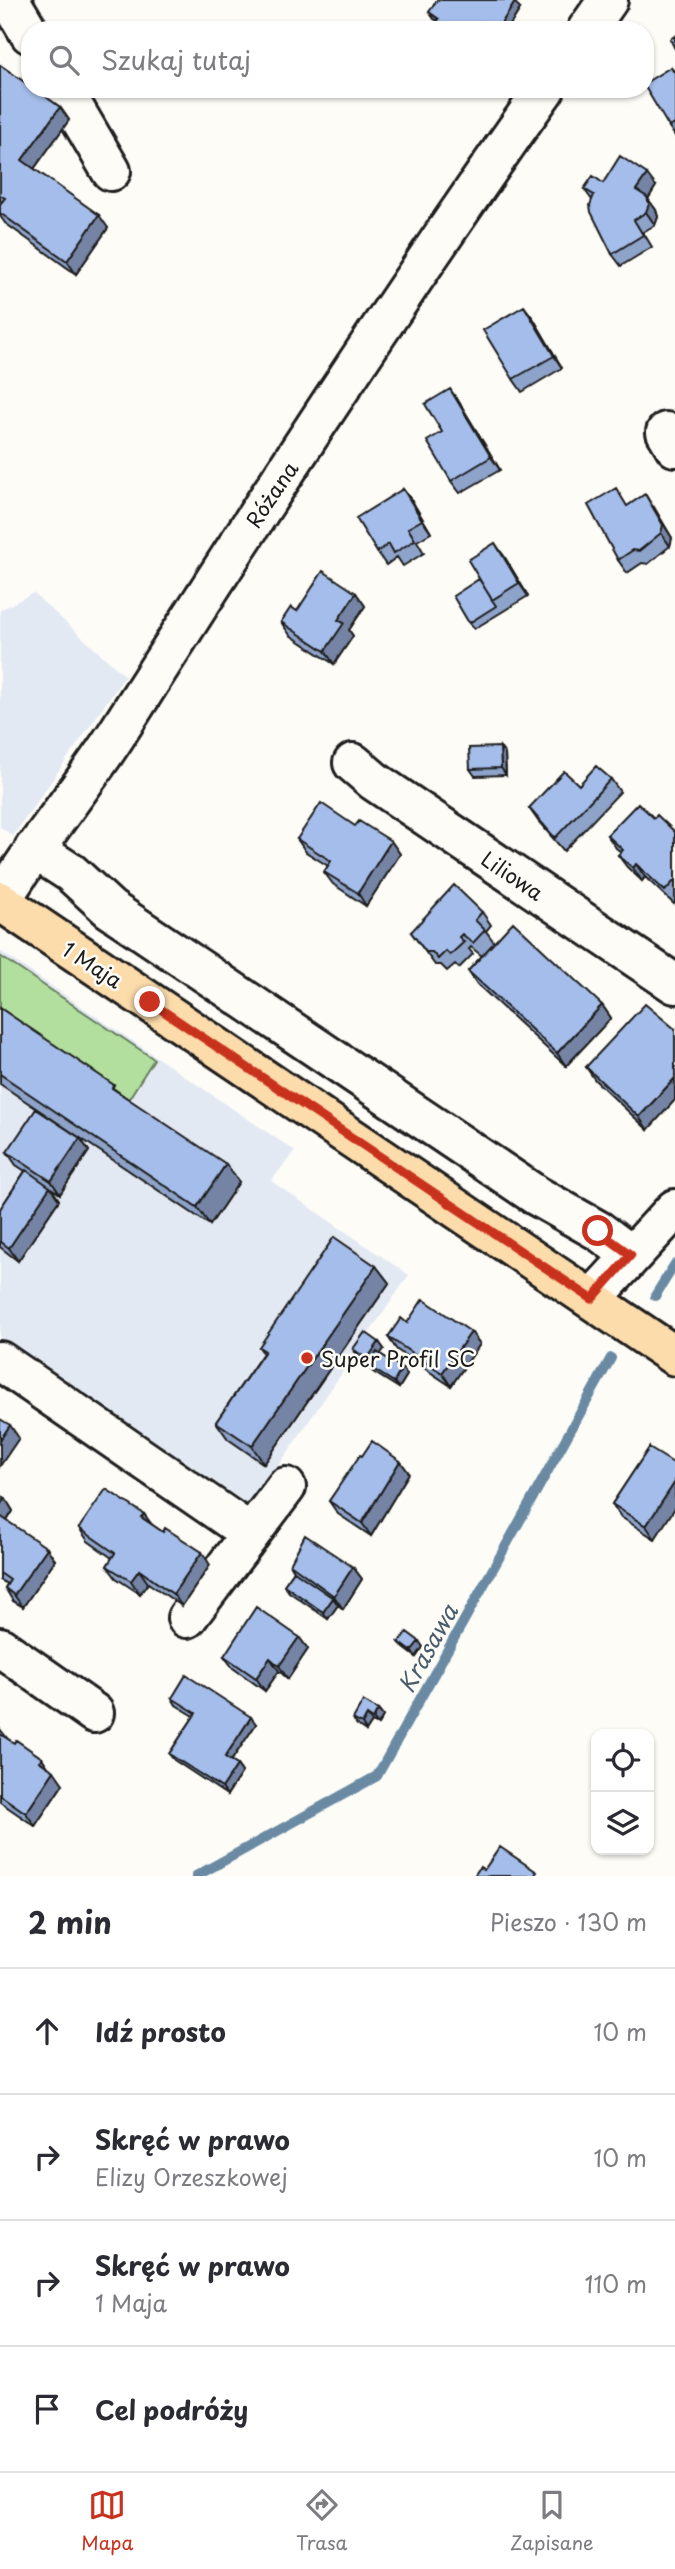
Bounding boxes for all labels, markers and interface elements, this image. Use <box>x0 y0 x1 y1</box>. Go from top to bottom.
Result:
search box <box>21 21 654 98</box>
text: Szukaj tutaj <box>101 40 251 79</box>
icon: search <box>45 41 83 79</box>
street label: Różana <box>237 454 306 534</box>
street label: Liliowa <box>475 842 551 908</box>
street label: 1 Maja <box>57 933 130 996</box>
route end <box>134 986 165 1017</box>
route start <box>582 1215 613 1246</box>
place label: Super Profil SC <box>321 1342 475 1374</box>
marker: Super Profil SC <box>299 1350 315 1366</box>
water label: Krasawa <box>388 1597 466 1699</box>
map controls <box>591 1729 654 1855</box>
button: locate <box>591 1729 654 1792</box>
button: layers <box>591 1792 654 1855</box>
text: 2 min <box>28 1899 112 1944</box>
text: Pieszo · 130 m <box>490 1904 647 1939</box>
icon: ahead <box>28 2012 66 2050</box>
text: Idź prosto <box>95 2012 226 2051</box>
text: 10 m <box>593 2014 647 2049</box>
text: Skręć w prawo <box>95 2120 290 2159</box>
icon: right <box>28 2138 66 2176</box>
text: 10 m <box>593 2140 647 2175</box>
text: Elizy Orzeszkowej <box>95 2159 288 2194</box>
text: Skręć w prawo <box>95 2246 290 2285</box>
icon: right <box>28 2264 66 2302</box>
text: 110 m <box>585 2266 647 2301</box>
text: 1 Maja <box>95 2285 167 2320</box>
icon: arrive <box>28 2390 66 2428</box>
text: Cel podróży <box>95 2390 248 2429</box>
tab: Mapa <box>81 2486 134 2556</box>
tab: Trasa <box>296 2486 348 2556</box>
tab: Zapisane <box>510 2486 594 2556</box>

